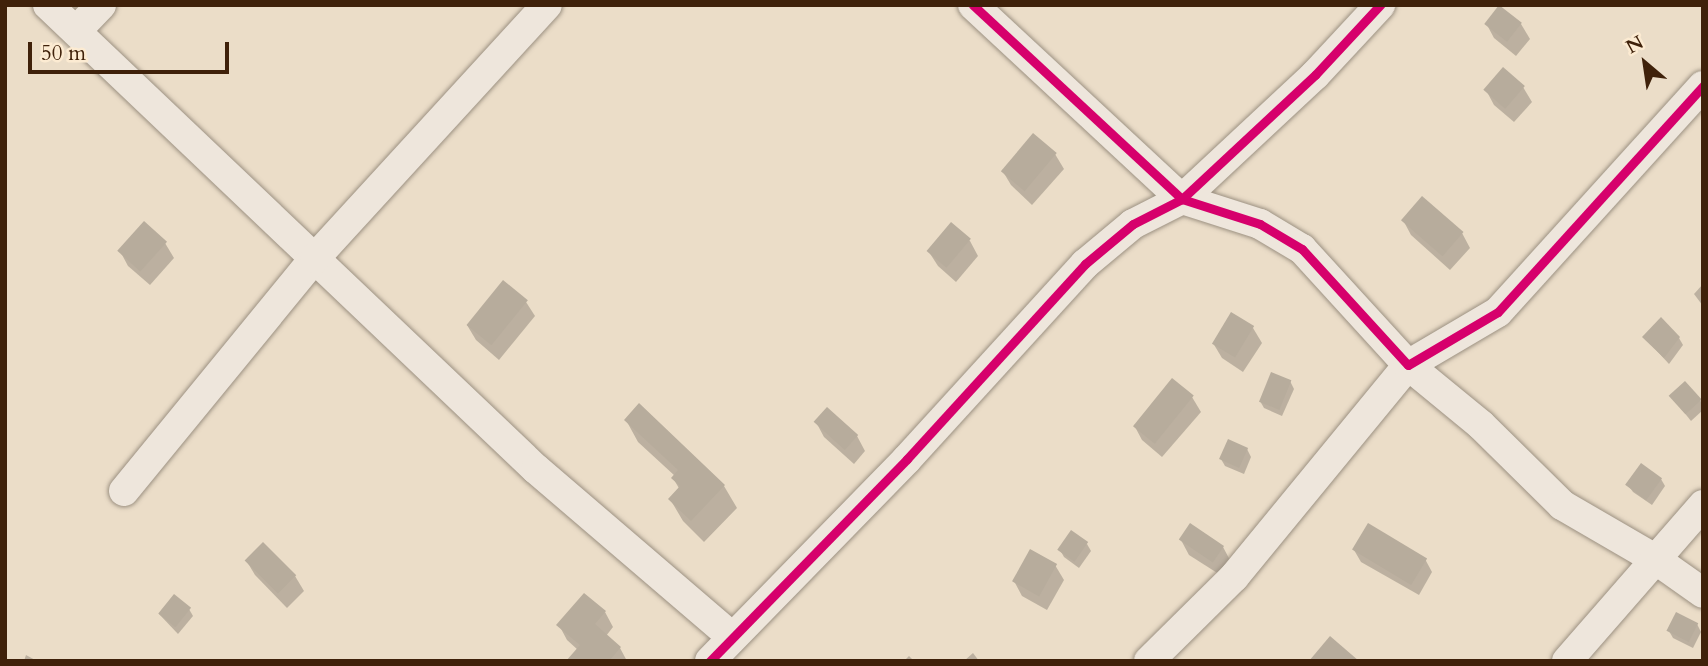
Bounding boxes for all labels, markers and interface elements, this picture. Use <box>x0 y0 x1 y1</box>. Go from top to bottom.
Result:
scale bar <box>32 28 233 72</box>
north arrow <box>1610 28 1680 98</box>
text: N <box>1621 29 1648 60</box>
text: 50 m <box>41 39 86 68</box>

